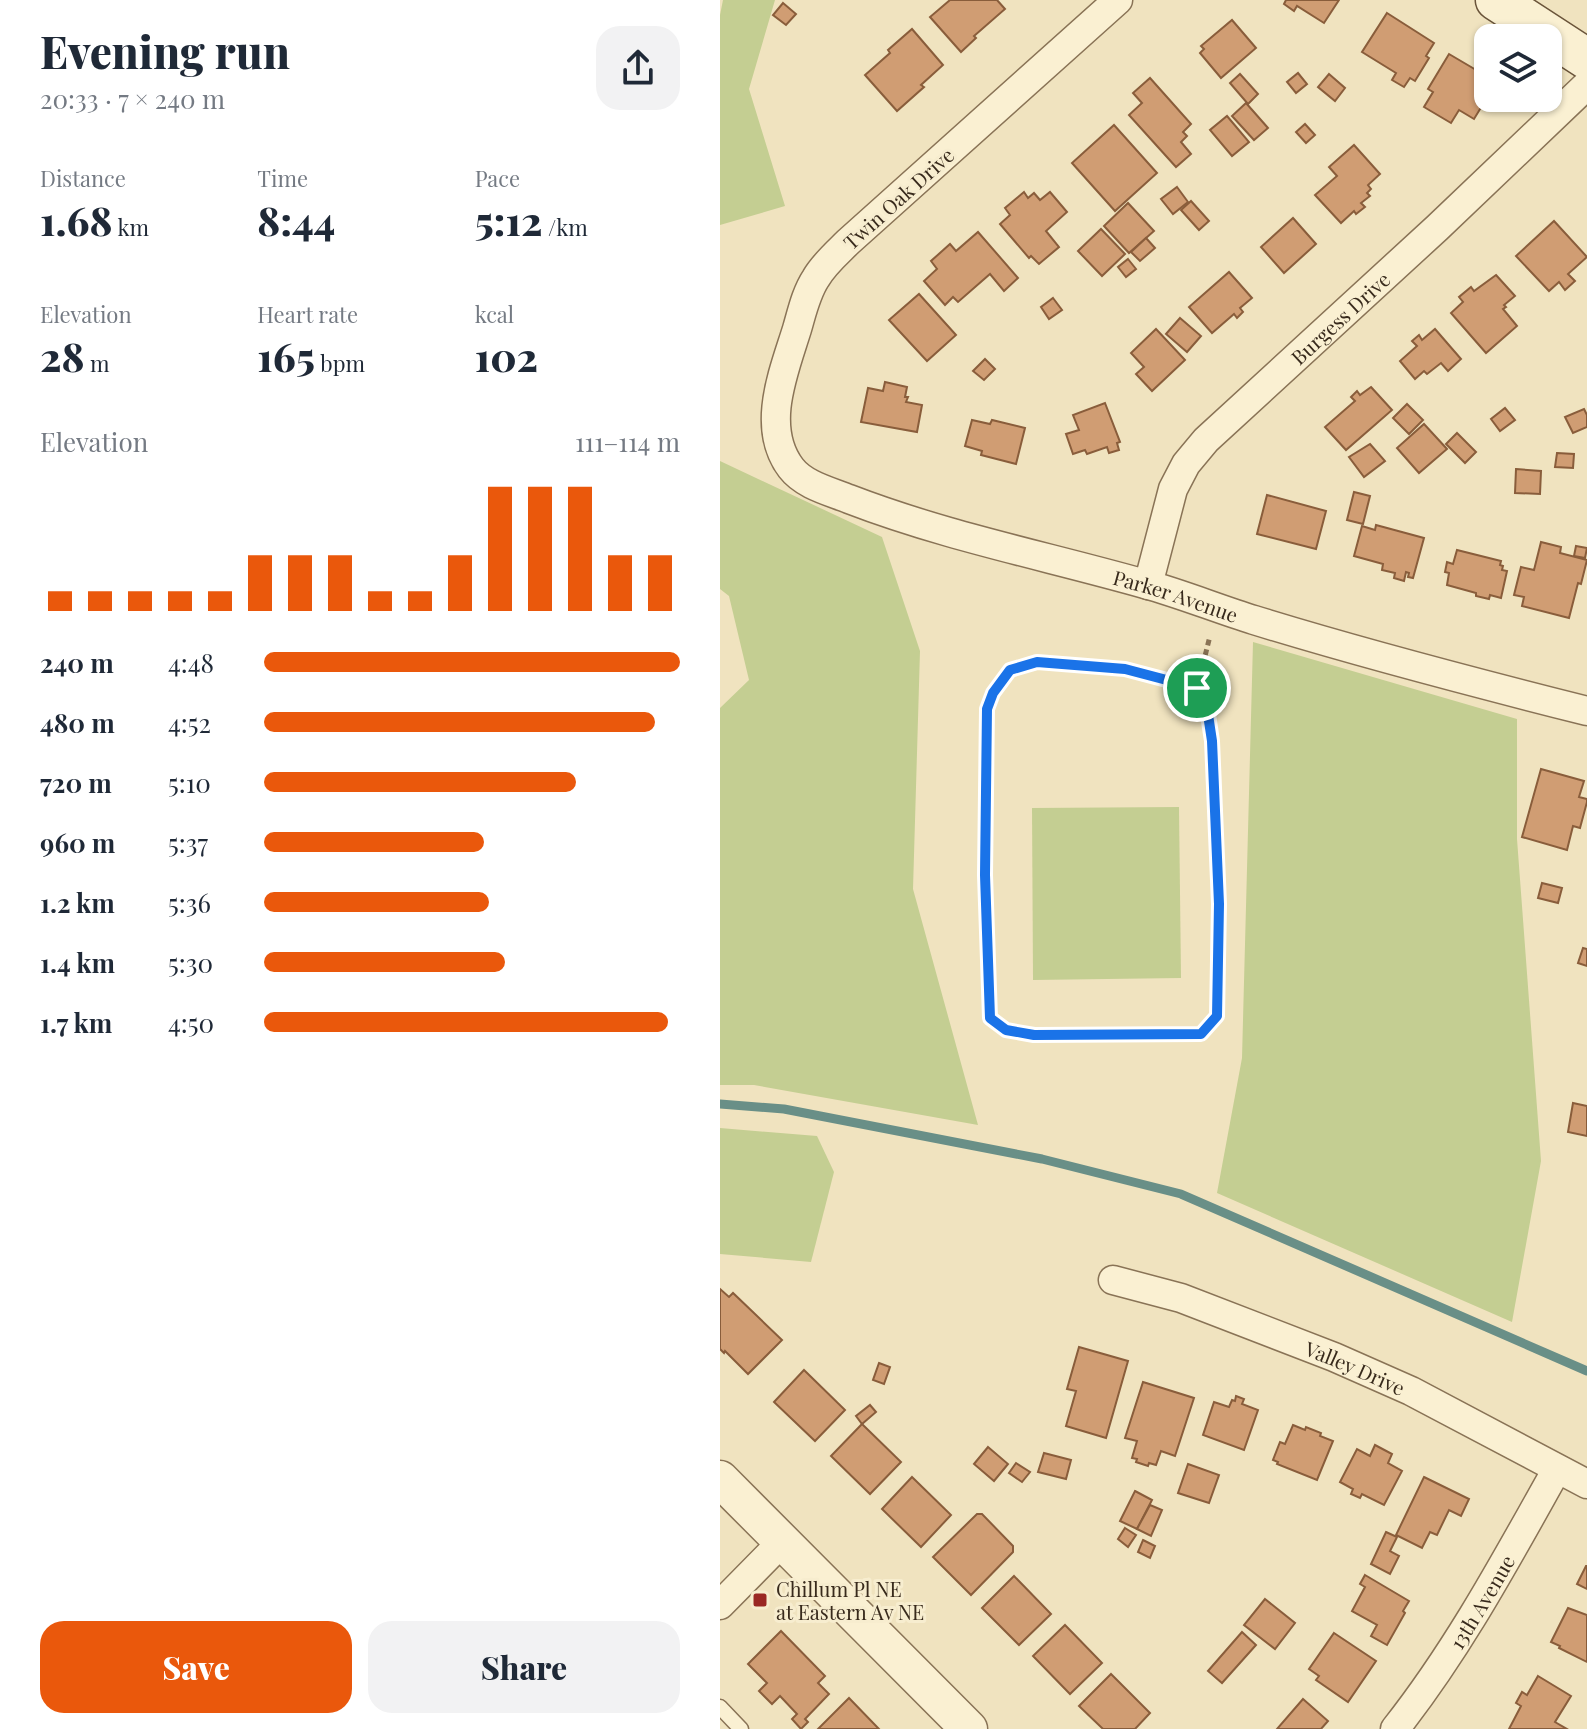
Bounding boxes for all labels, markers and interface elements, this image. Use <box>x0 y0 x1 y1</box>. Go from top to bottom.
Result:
text: Evening run <box>40 21 290 80</box>
map controls <box>1474 24 1562 112</box>
button: layers <box>1474 24 1562 112</box>
button: share <box>596 26 680 110</box>
text: 20:33 · 7 × 240 m <box>40 81 225 116</box>
street label: Twin Oak Drive <box>837 141 959 255</box>
text: Distance <box>40 163 126 193</box>
text: Time <box>257 163 308 193</box>
text: Pace <box>475 163 520 193</box>
text: 1.68 <box>40 193 113 246</box>
text: 8:44 <box>257 193 335 246</box>
text: 5:12 <box>475 193 543 246</box>
text: km <box>113 212 149 242</box>
text: /km <box>543 212 588 242</box>
street label: Burgess Drive <box>1284 265 1395 370</box>
text: Elevation <box>40 299 132 329</box>
text: Heart rate <box>257 299 358 329</box>
text: kcal <box>475 299 514 329</box>
text: 28 <box>40 329 84 382</box>
text: 165 <box>257 329 315 382</box>
text: 102 <box>475 329 538 382</box>
text: m <box>84 348 110 378</box>
text: bpm <box>315 348 365 378</box>
text: Elevation <box>40 424 148 459</box>
text: 111–114 m <box>575 424 680 459</box>
street label: Parker Avenue <box>1111 562 1242 627</box>
text: 240 m <box>40 645 114 680</box>
text: 4:48 <box>168 645 214 680</box>
pin <box>1163 654 1231 722</box>
icon: arrive <box>1175 666 1219 710</box>
text: 480 m <box>40 705 115 740</box>
text: 4:52 <box>168 705 211 740</box>
text: 720 m <box>40 765 112 800</box>
text: 5:10 <box>168 765 211 800</box>
text: 960 m <box>40 825 115 860</box>
text: 5:37 <box>168 825 208 860</box>
text: 1.2 km <box>40 885 115 920</box>
text: 5:36 <box>168 885 211 920</box>
text: 1.4 km <box>40 945 115 980</box>
text: 5:30 <box>168 945 213 980</box>
text: 1.7 km <box>40 1005 112 1040</box>
text: 4:50 <box>168 1005 214 1040</box>
street label: Valley Drive <box>1301 1333 1410 1400</box>
street label: 13th Avenue <box>1442 1549 1520 1654</box>
place label: Chillum Pl NE at Eastern Av NE <box>776 1575 924 1625</box>
marker: Chillum Pl NE at Eastern Av NE <box>751 1591 769 1609</box>
button: Save <box>40 1621 352 1713</box>
button: Share <box>368 1621 680 1713</box>

